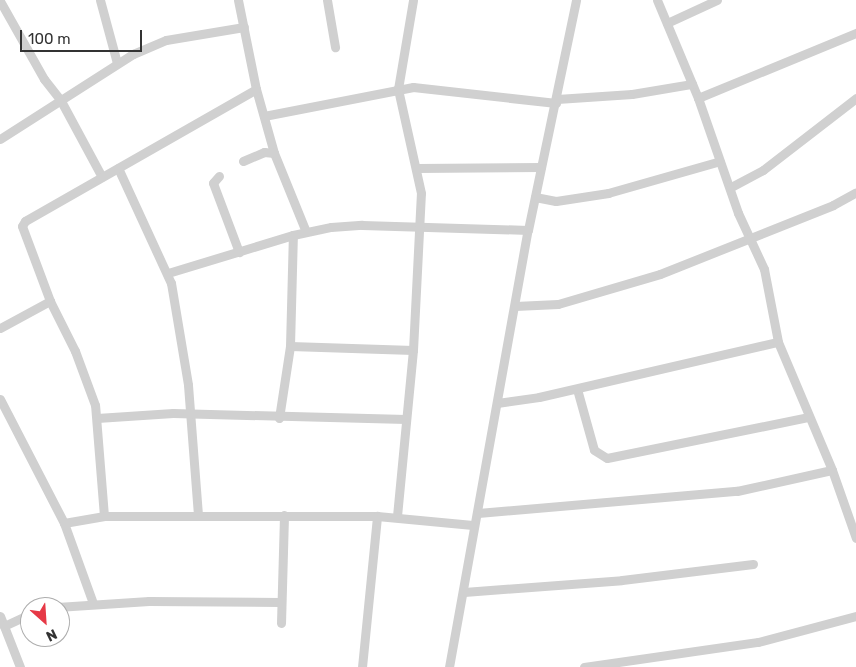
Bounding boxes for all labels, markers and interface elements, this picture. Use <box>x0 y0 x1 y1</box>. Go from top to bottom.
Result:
scale bar <box>22 20 145 52</box>
text: 100 m <box>28 30 70 48</box>
north arrow <box>20 597 70 647</box>
text: N <box>43 625 60 645</box>

